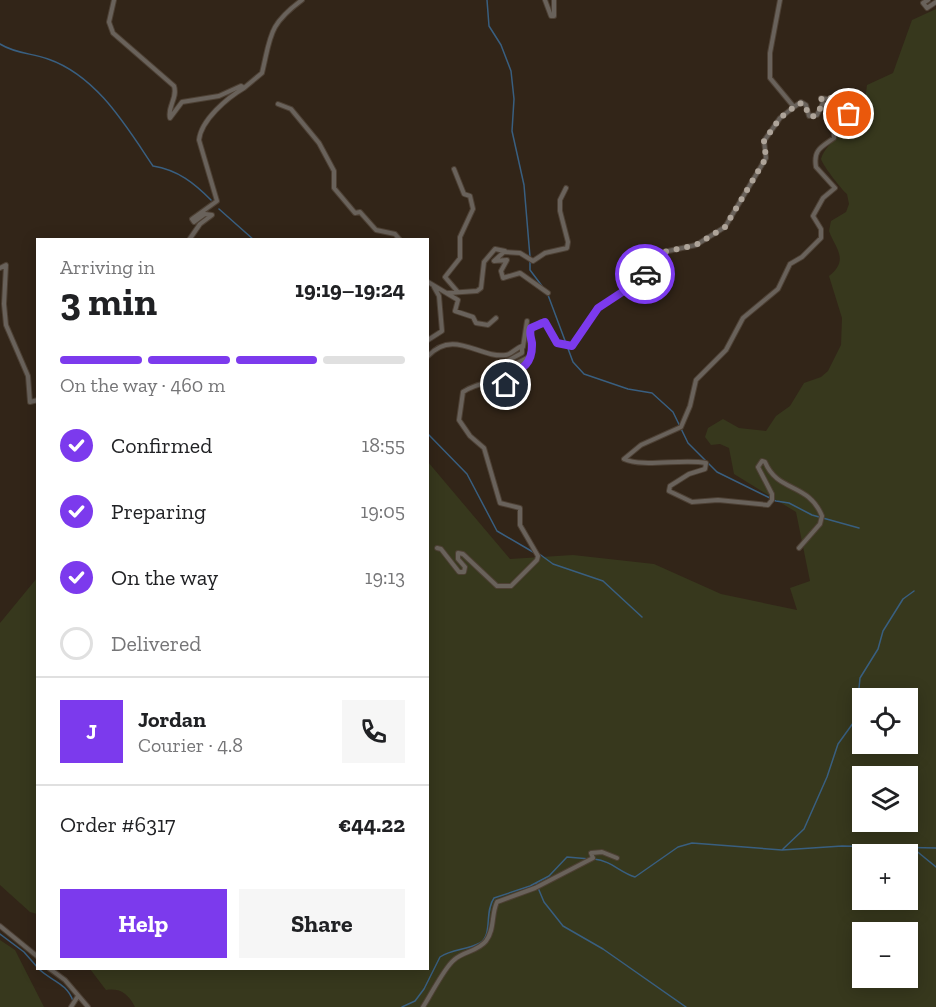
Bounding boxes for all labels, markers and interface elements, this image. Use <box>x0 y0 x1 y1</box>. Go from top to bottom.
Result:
pin <box>823 88 874 139</box>
icon: bag <box>832 97 865 130</box>
courier <box>615 244 675 304</box>
text: Arriving in <box>60 255 155 279</box>
icon: car <box>629 258 662 291</box>
text: 19:19–19:24 <box>295 276 405 303</box>
text: 3 min <box>60 278 157 325</box>
pin <box>480 359 531 410</box>
icon: home <box>489 368 522 401</box>
text: On the way · 460 m <box>60 373 225 397</box>
icon: check <box>60 429 93 462</box>
text: Confirmed <box>111 432 212 459</box>
text: 18:55 <box>362 433 405 457</box>
icon: check <box>60 495 93 528</box>
text: Preparing <box>111 498 206 525</box>
text: 19:05 <box>360 499 405 523</box>
icon: check <box>60 561 93 594</box>
text: On the way <box>111 564 218 591</box>
text: 19:13 <box>365 565 405 589</box>
text: Delivered <box>111 630 201 657</box>
map controls <box>852 688 918 988</box>
button: locate <box>852 688 918 754</box>
button: phone <box>342 700 405 763</box>
text: Jordan <box>138 706 206 733</box>
text: J <box>86 718 97 745</box>
text: Courier · 4.8 <box>138 733 243 757</box>
button: layers <box>852 766 918 832</box>
text: Order #6317 <box>60 811 175 838</box>
text: €44.22 <box>338 811 405 838</box>
button: + <box>852 844 918 910</box>
button: Help <box>60 889 227 958</box>
button: Share <box>239 889 405 958</box>
button: − <box>852 922 918 988</box>

